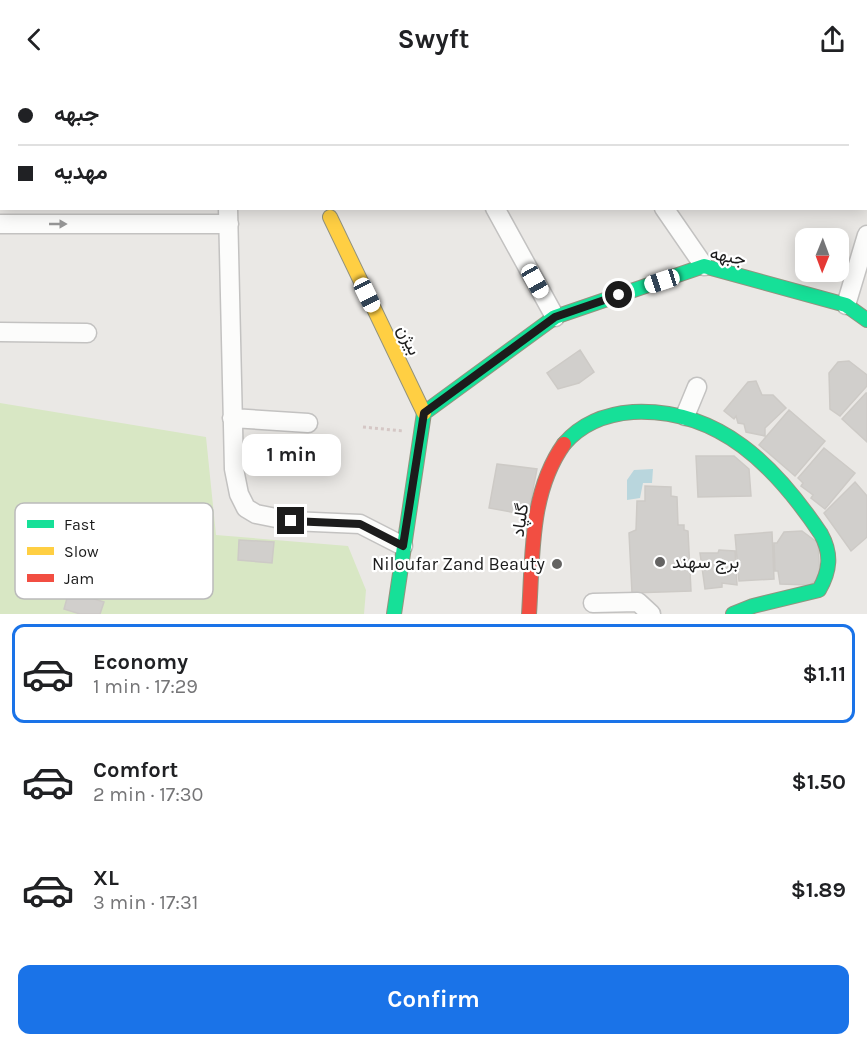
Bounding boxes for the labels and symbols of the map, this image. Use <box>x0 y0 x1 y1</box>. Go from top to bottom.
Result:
one-way arrow <box>49 219 68 229</box>
north arrow <box>795 228 849 282</box>
street label: جبهه <box>708 242 748 270</box>
car <box>518 261 552 301</box>
car <box>642 267 682 295</box>
car <box>351 275 383 315</box>
route start <box>605 281 632 308</box>
street label: بیژن <box>392 321 426 359</box>
callout: 1 min <box>242 434 340 476</box>
street label: گلپاد <box>507 502 534 538</box>
legend <box>15 503 213 599</box>
route end <box>277 507 304 534</box>
text: Fast <box>64 515 95 534</box>
text: Slow <box>64 542 99 561</box>
place label: برج سهند <box>672 551 739 574</box>
place label: Niloufar Zand Beauty <box>372 553 546 575</box>
marker: برج سهند <box>653 555 667 569</box>
marker: Niloufar Zand Beauty <box>550 557 564 571</box>
text: Jam <box>64 569 94 588</box>

